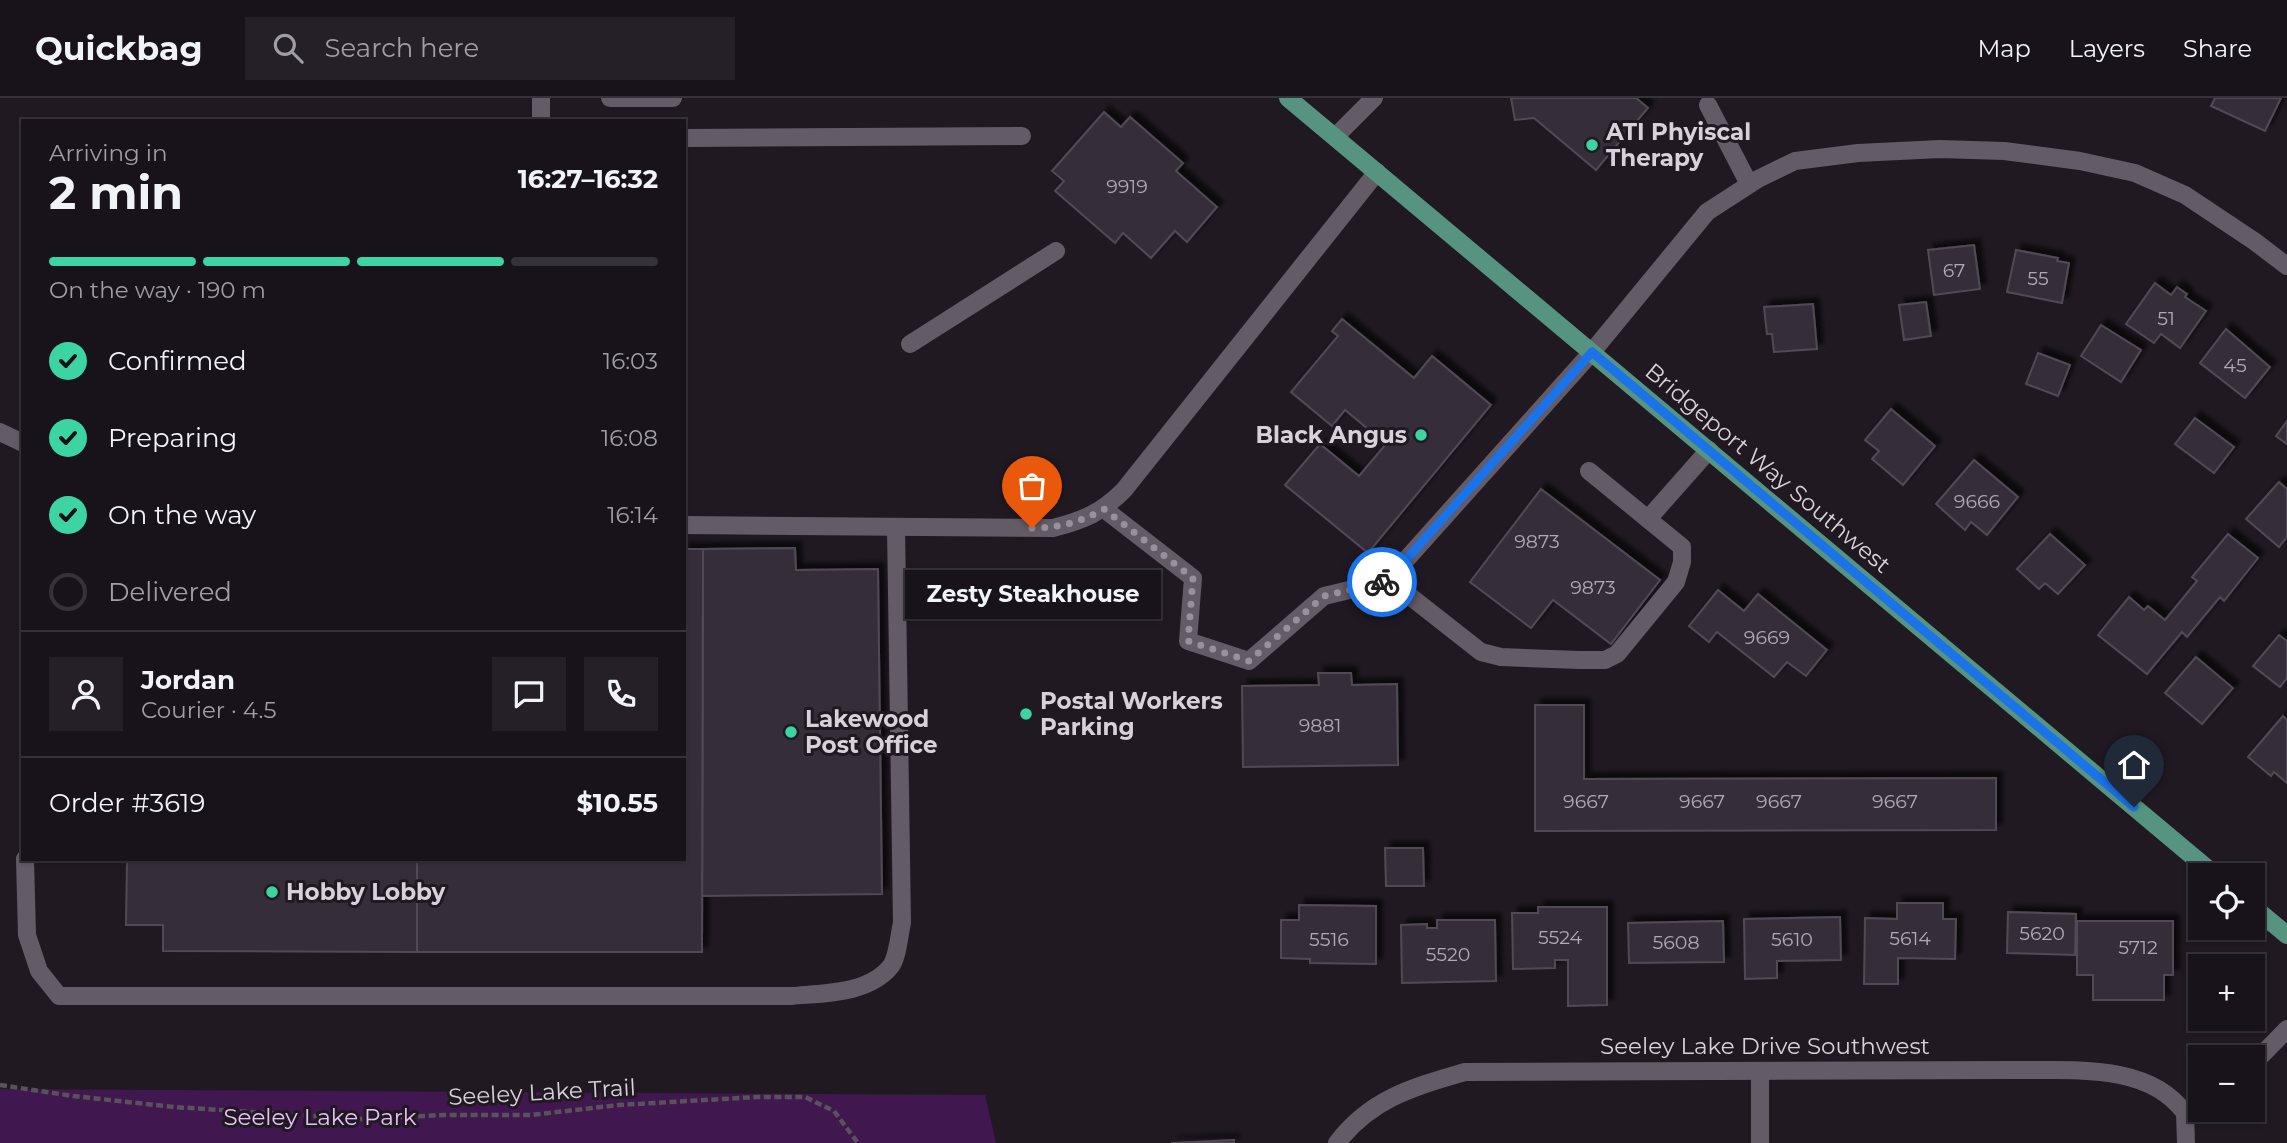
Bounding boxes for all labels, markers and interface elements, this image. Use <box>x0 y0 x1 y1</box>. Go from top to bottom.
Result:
search box <box>245 17 735 80</box>
text: Quickbag <box>35 28 203 68</box>
icon: search <box>269 29 307 67</box>
text: Search here <box>325 32 479 64</box>
text: Map <box>1977 34 2031 63</box>
text: Layers <box>2069 34 2145 63</box>
text: Share <box>2183 34 2252 63</box>
place label: ATI Phyiscal Therapy <box>1605 118 1751 172</box>
marker: ATI Phyiscal Therapy <box>1584 137 1600 153</box>
text: Arriving in <box>49 139 168 167</box>
text: 16:27–16:32 <box>518 163 658 195</box>
text: 2 min <box>49 164 183 221</box>
house number: 9919 <box>1106 175 1148 198</box>
house number: 67 <box>1943 259 1965 282</box>
house number: 55 <box>2027 267 2049 290</box>
text: On the way · 190 m <box>49 276 266 304</box>
house number: 51 <box>2157 307 2175 330</box>
icon: check <box>49 342 87 380</box>
text: Confirmed <box>108 345 247 377</box>
text: 16:03 <box>603 347 658 375</box>
house number: 45 <box>2223 354 2247 377</box>
street label: Bridgeport Way Southwest <box>1640 357 1896 579</box>
icon: check <box>49 419 87 457</box>
place label: Black Angus <box>1255 421 1407 449</box>
text: Preparing <box>108 422 237 454</box>
text: 16:08 <box>601 424 658 452</box>
marker: Black Angus <box>1413 427 1429 443</box>
pin <box>1002 456 1062 528</box>
icon: bag <box>1013 467 1051 505</box>
house number: 9666 <box>1954 490 2000 513</box>
icon: check <box>49 496 87 534</box>
text: On the way <box>108 499 256 531</box>
text: 16:14 <box>607 501 658 529</box>
house number: 9873 <box>1514 530 1560 553</box>
courier <box>1347 547 1417 617</box>
icon: bike <box>1363 563 1401 601</box>
callout: Zesty Steakhouse <box>904 570 1160 619</box>
text: Delivered <box>108 576 232 608</box>
house number: 9873 <box>1570 576 1616 599</box>
text: Zesty Steakhouse <box>926 580 1140 608</box>
house number: 9669 <box>1744 626 1790 649</box>
button: person <box>49 657 123 731</box>
button: chat <box>492 657 566 731</box>
button: phone <box>584 657 658 731</box>
text: Jordan <box>141 664 235 696</box>
place label: Postal Workers Parking <box>1040 687 1223 741</box>
text: Courier · 4.5 <box>141 696 276 724</box>
place label: Lakewood Post Office <box>805 705 938 759</box>
marker: Postal Workers Parking <box>1018 706 1034 722</box>
house number: 9881 <box>1299 714 1341 737</box>
marker: Lakewood Post Office <box>783 724 799 740</box>
pin <box>2104 735 2164 807</box>
icon: home <box>2115 746 2153 784</box>
text: Order #3619 <box>49 787 205 819</box>
text: $10.55 <box>577 787 658 819</box>
house number: 9667 <box>1563 790 1609 813</box>
house number: 9667 <box>1679 790 1725 813</box>
house number: 9667 <box>1756 790 1802 813</box>
house number: 9667 <box>1872 790 1918 813</box>
map controls <box>2188 863 2265 1122</box>
button: locate <box>2188 863 2265 940</box>
place label: Hobby Lobby <box>286 878 446 906</box>
marker: Hobby Lobby <box>264 884 280 900</box>
house number: 5620 <box>2019 922 2065 945</box>
house number: 5524 <box>1538 926 1583 949</box>
house number: 5614 <box>1889 927 1931 950</box>
house number: 5516 <box>1309 928 1349 951</box>
house number: 5610 <box>1771 928 1813 951</box>
house number: 5608 <box>1652 931 1700 954</box>
house number: 5712 <box>2118 936 2158 959</box>
house number: 5520 <box>1426 943 1470 966</box>
button: + <box>2188 954 2265 1031</box>
street label: Seeley Lake Drive Southwest <box>1600 1032 1930 1060</box>
button: − <box>2188 1045 2265 1122</box>
street label: Seeley Lake Trail <box>448 1073 636 1111</box>
park label: Seeley Lake Park <box>223 1103 417 1131</box>

